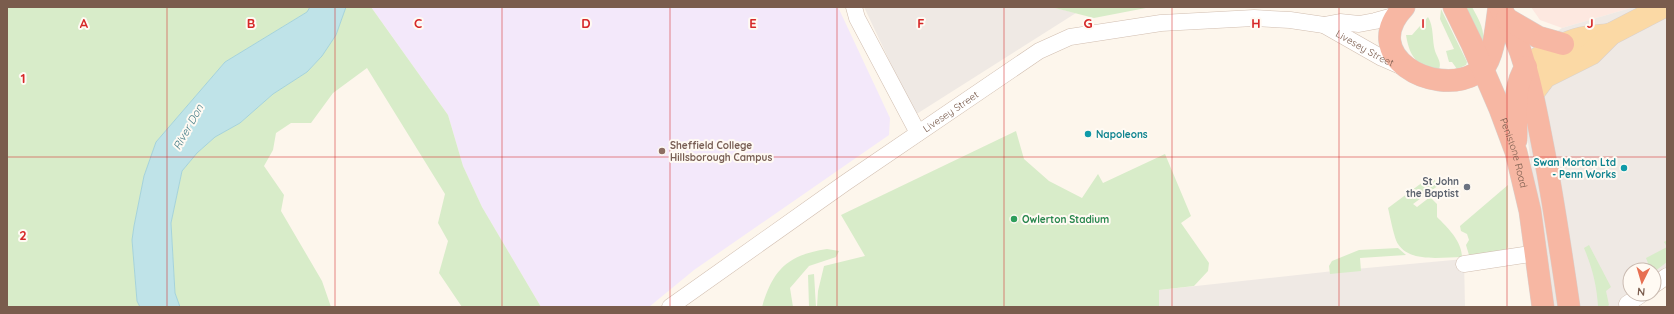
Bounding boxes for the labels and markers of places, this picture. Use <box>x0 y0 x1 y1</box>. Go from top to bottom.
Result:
place label: Napoleons <box>1096 128 1148 141</box>
marker: Napoleons <box>1083 129 1093 139</box>
place label: Sheffield College Hillsborough Campus <box>670 139 772 164</box>
marker: Sheffield College Hillsborough Campus <box>657 146 667 156</box>
place label: Swan Morton Ltd - Penn Works <box>1534 156 1616 181</box>
marker: Swan Morton Ltd - Penn Works <box>1619 163 1629 173</box>
place label: St John the Baptist <box>1406 175 1459 200</box>
marker: St John the Baptist <box>1462 182 1472 192</box>
place label: Owlerton Stadium <box>1022 213 1109 226</box>
marker: Owlerton Stadium <box>1009 214 1019 224</box>

